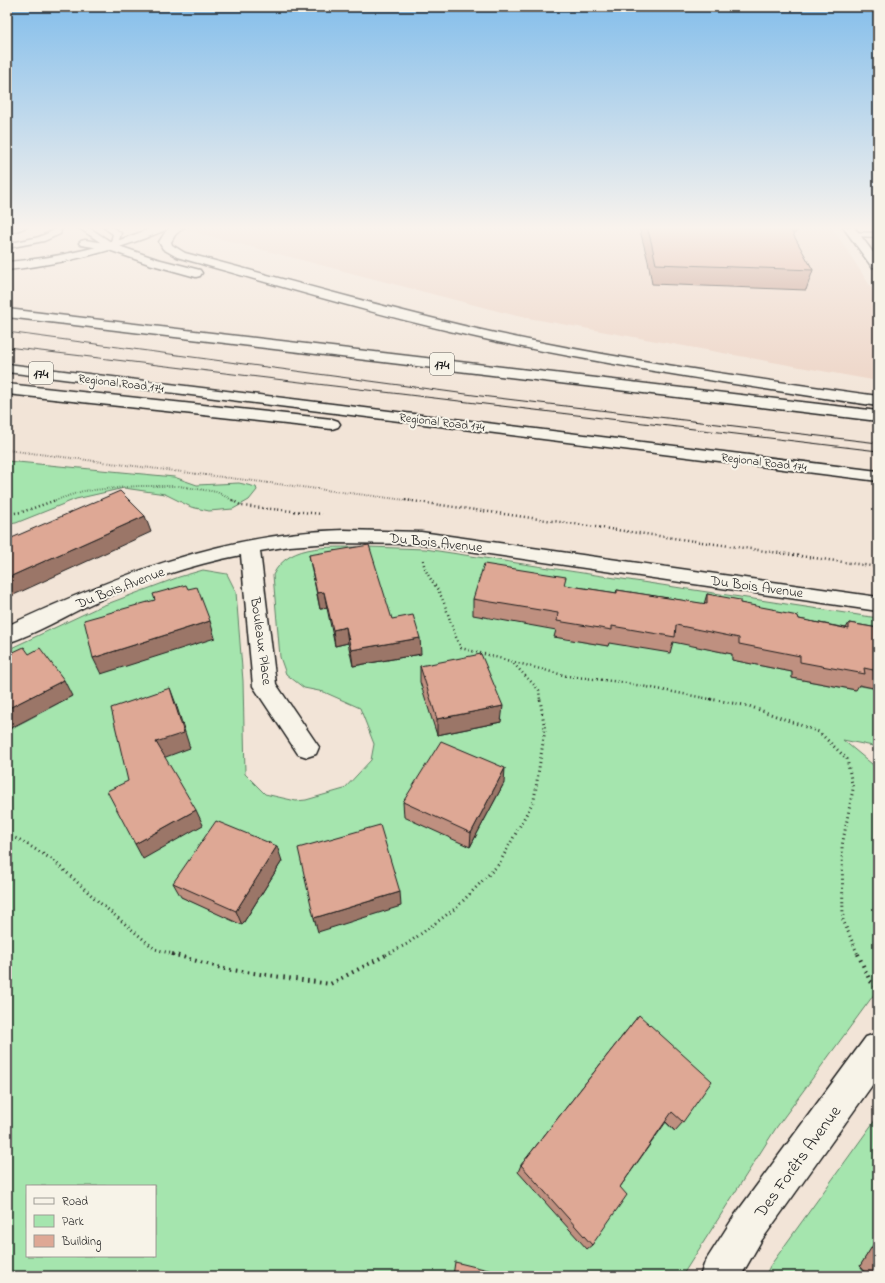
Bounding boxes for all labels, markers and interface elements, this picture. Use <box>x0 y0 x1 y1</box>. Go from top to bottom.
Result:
road number: 174 <box>430 353 454 375</box>
road number: 174 <box>29 362 53 384</box>
street label: Regional Road 174 <box>77 370 165 399</box>
street label: Regional Road 174 <box>398 409 486 438</box>
street label: Regional Road 174 <box>720 449 808 478</box>
street label: Du Bois Avenue <box>387 528 484 559</box>
street label: Du Bois Avenue <box>72 562 169 615</box>
street label: Du Bois Avenue <box>708 570 805 604</box>
street label: Bouleaux Place <box>244 595 277 687</box>
street label: Des Forêts Avenue <box>748 1100 848 1224</box>
legend <box>26 1185 156 1257</box>
text: Road <box>62 1193 88 1211</box>
text: Park <box>62 1213 84 1231</box>
text: Building <box>61 1233 101 1252</box>

